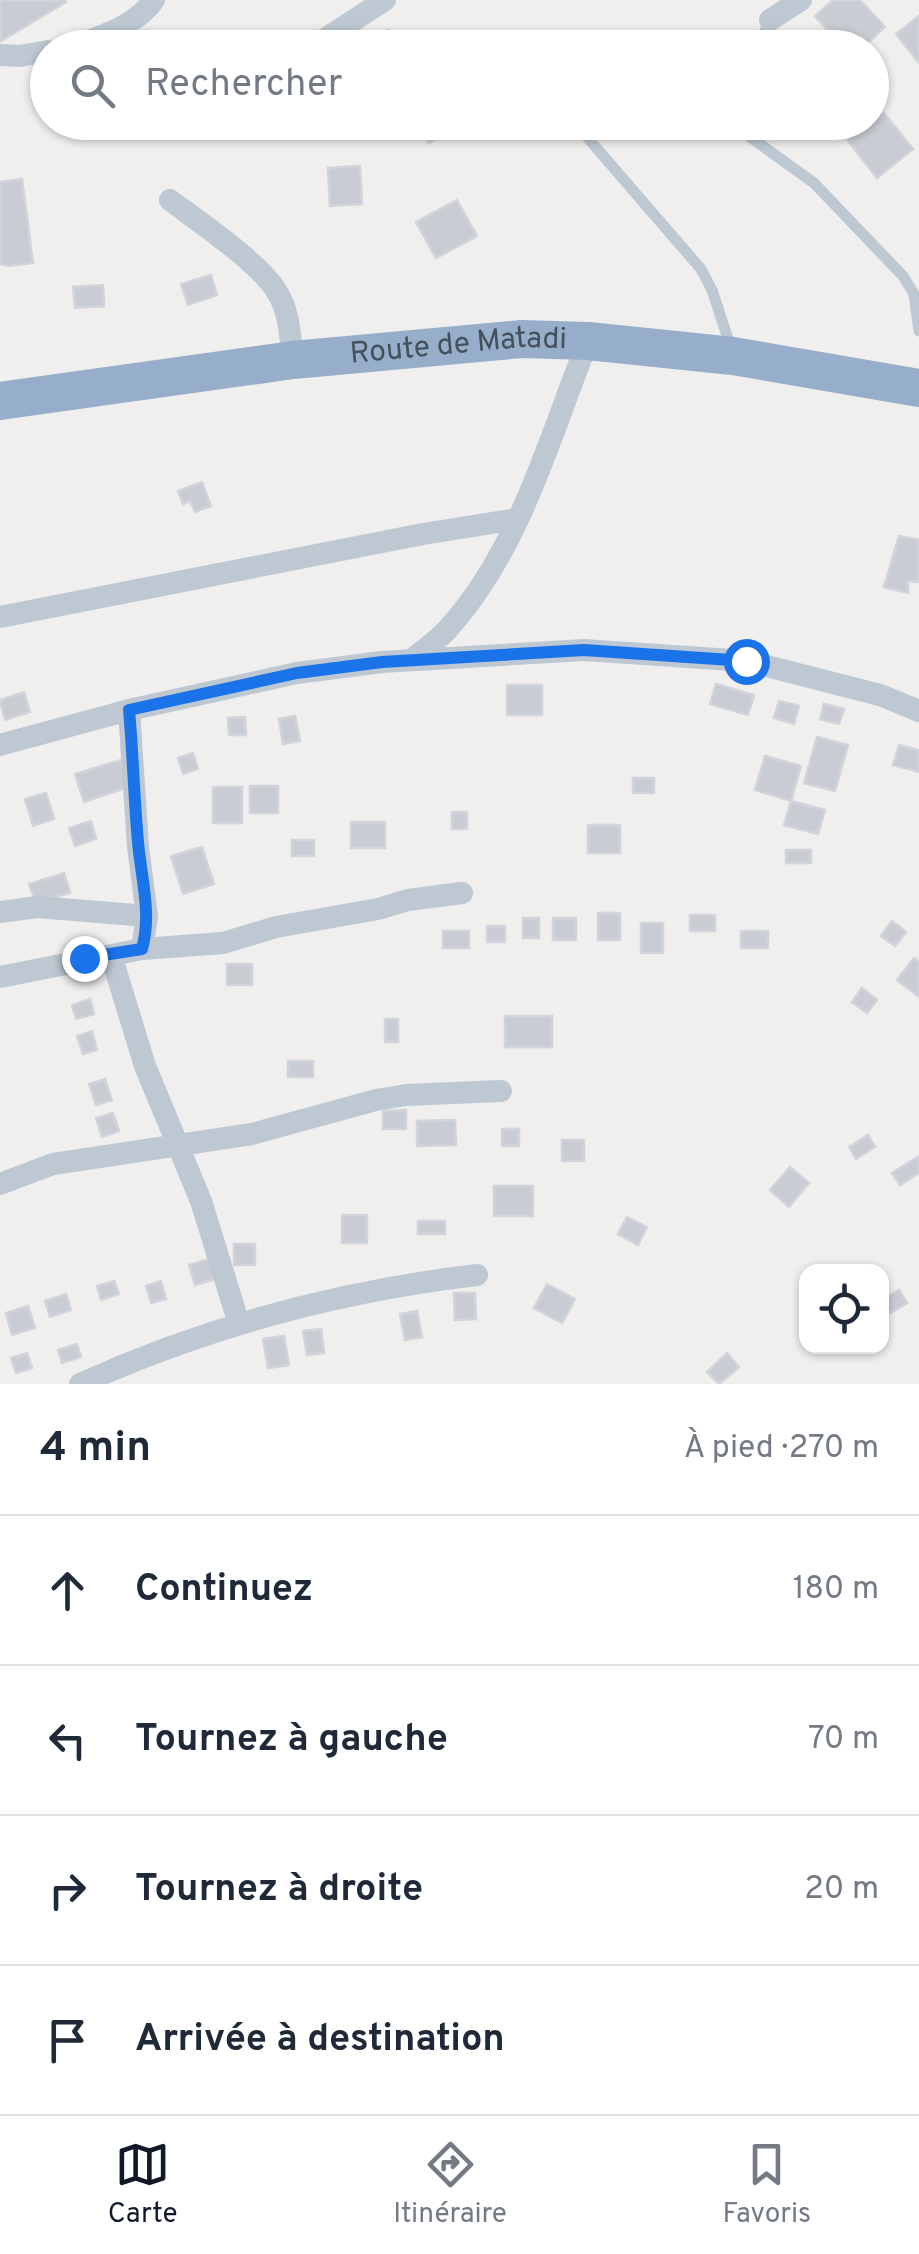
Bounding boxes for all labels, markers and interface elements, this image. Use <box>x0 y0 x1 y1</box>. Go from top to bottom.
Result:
search box <box>30 30 889 140</box>
icon: search <box>65 58 120 113</box>
text: Rechercher <box>145 61 343 110</box>
street label: Route de Matadi <box>348 320 567 373</box>
route start <box>724 639 770 685</box>
route end <box>62 936 108 982</box>
map controls <box>799 1264 889 1354</box>
button: locate <box>799 1264 889 1354</box>
text: 4 min <box>40 1423 151 1476</box>
text: À pied · 270 m <box>684 1429 879 1469</box>
icon: ahead <box>40 1563 95 1618</box>
text: Continuez <box>135 1566 313 1615</box>
text: 180 m <box>793 1570 879 1610</box>
icon: left <box>40 1713 95 1768</box>
text: Tournez à gauche <box>135 1716 448 1765</box>
text: 70 m <box>808 1720 879 1760</box>
icon: right <box>40 1863 95 1918</box>
text: Tournez à droite <box>135 1866 423 1915</box>
text: 20 m <box>804 1870 879 1910</box>
icon: arrive <box>40 2013 95 2068</box>
text: Arrivée à destination <box>135 2016 505 2065</box>
tab: Carte <box>108 2137 178 2233</box>
tab: Itinéraire <box>393 2137 507 2233</box>
tab: Favoris <box>722 2137 811 2233</box>

